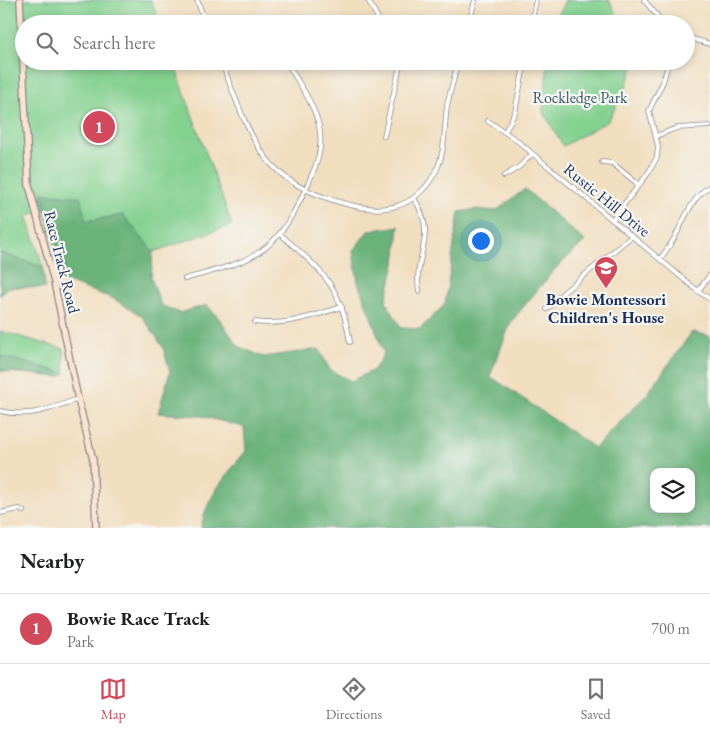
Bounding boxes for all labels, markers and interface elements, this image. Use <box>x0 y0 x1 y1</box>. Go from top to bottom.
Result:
search box <box>15 15 695 70</box>
icon: search <box>33 29 61 57</box>
text: Search here <box>73 30 155 55</box>
park label: Rockledge Park <box>532 87 628 108</box>
pin: 1 <box>83 108 115 146</box>
street label: Rustic Hill Drive <box>559 159 655 241</box>
street label: Race Track Road <box>39 209 85 316</box>
your location <box>468 228 494 254</box>
school or university icon: Bowie Montessori Children's House <box>593 255 619 289</box>
place label: Bowie Montessori Children's House <box>546 289 666 328</box>
map controls <box>650 468 695 513</box>
button: layers <box>650 468 695 513</box>
text: Nearby <box>20 547 84 574</box>
text: Bowie Race Track <box>67 606 210 631</box>
text: 1 <box>32 618 40 639</box>
text: 700 m <box>651 618 690 639</box>
text: Park <box>67 631 94 652</box>
tab: Map <box>99 675 127 723</box>
tab: Directions <box>326 675 382 723</box>
tab: Saved <box>581 675 611 723</box>

